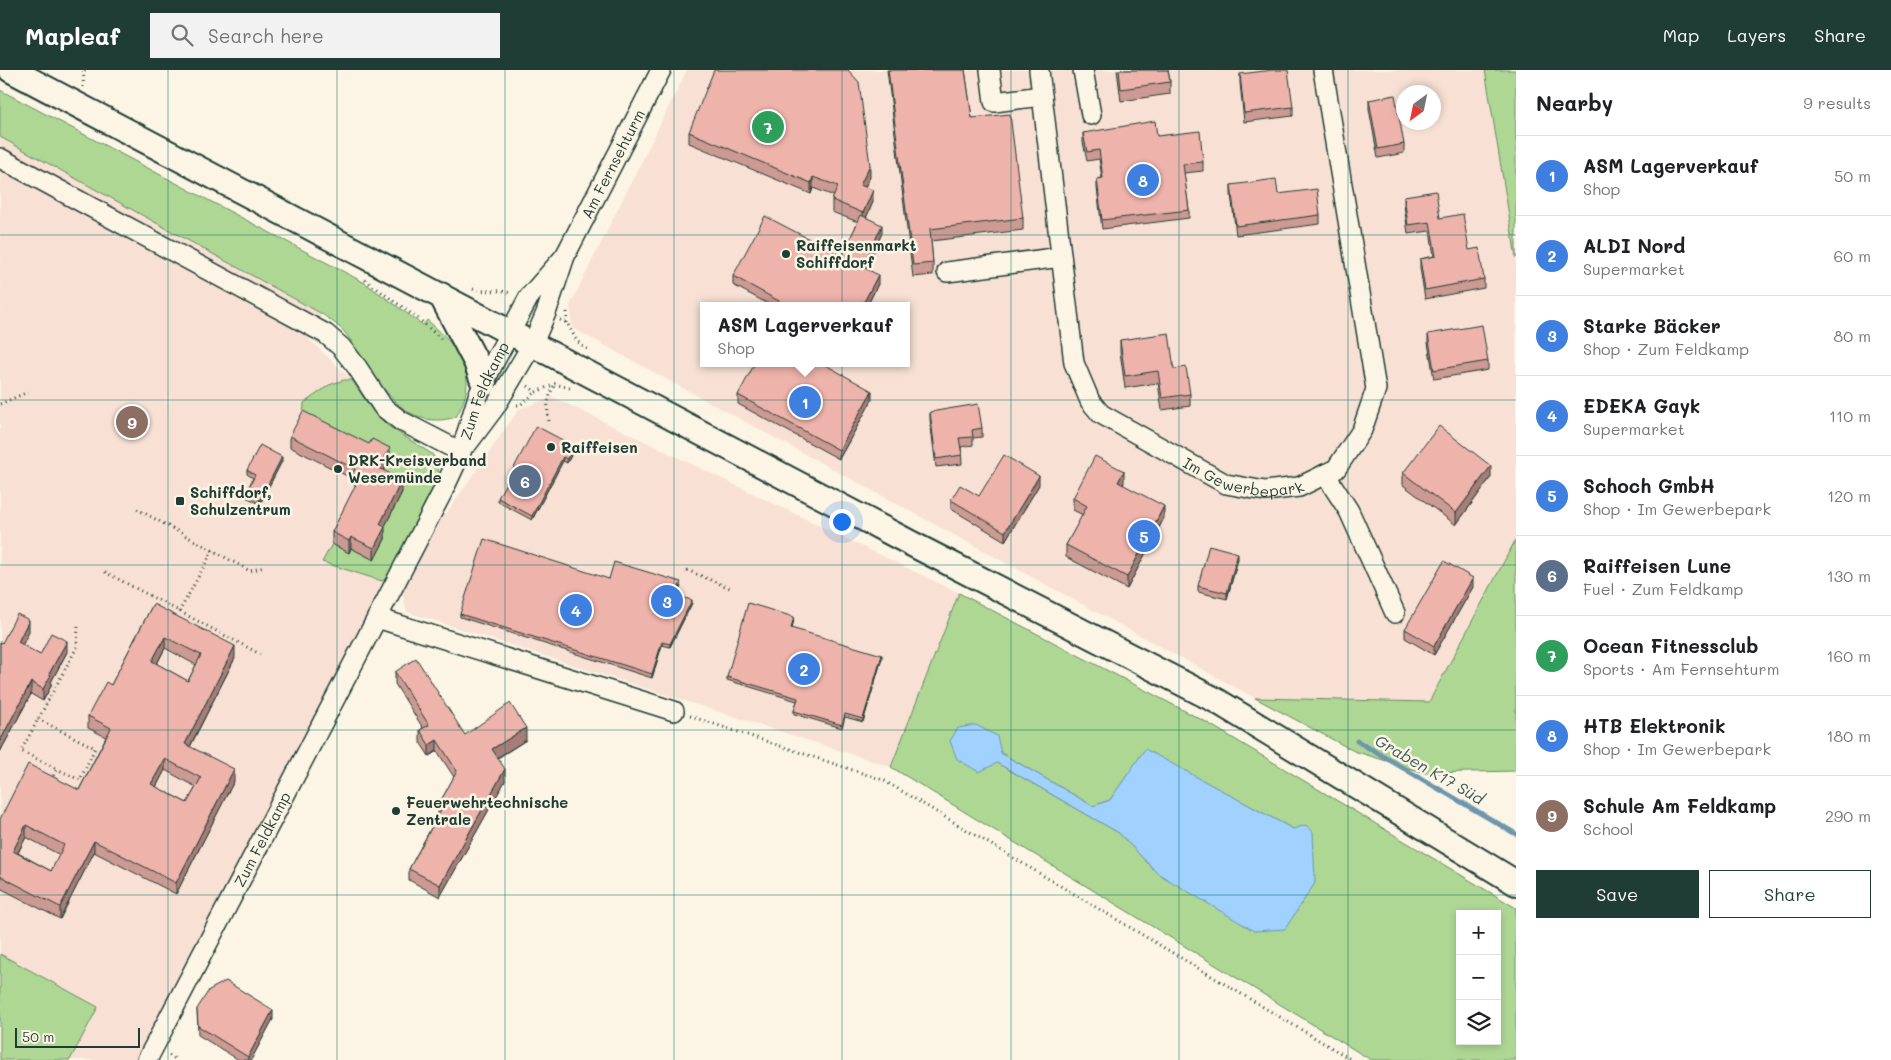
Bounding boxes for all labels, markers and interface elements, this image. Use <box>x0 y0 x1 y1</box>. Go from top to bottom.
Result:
search box <box>150 13 500 58</box>
text: Mapleaf <box>25 20 120 51</box>
icon: search <box>168 21 196 49</box>
text: Search here <box>208 23 324 48</box>
text: Map <box>1663 23 1699 47</box>
text: Layers <box>1727 23 1786 47</box>
text: Share <box>1814 23 1866 47</box>
north arrow <box>1396 85 1441 130</box>
text: Nearby <box>1536 89 1613 116</box>
text: 9 results <box>1803 92 1871 113</box>
street label: Am Fernsehturm <box>576 106 649 222</box>
pin: 7 <box>752 108 784 146</box>
text: ASM Lagerverkauf <box>1583 153 1758 178</box>
pin: 8 <box>1127 161 1159 199</box>
text: 1 <box>1548 165 1556 186</box>
text: 50 m <box>1834 165 1871 186</box>
text: Shop <box>1583 178 1620 199</box>
text: ALDI Nord <box>1583 233 1685 258</box>
place label: Raiffeisenmarkt Schiffdorf <box>796 235 917 272</box>
text: 2 <box>1548 245 1556 266</box>
text: 60 m <box>1834 245 1871 266</box>
marker: Raiffeisenmarkt Schiffdorf <box>780 248 792 260</box>
text: Supermarket <box>1583 258 1685 279</box>
popup <box>700 302 910 367</box>
text: ASM Lagerverkauf <box>717 312 893 337</box>
text: Starke Bäcker <box>1583 313 1721 338</box>
text: 3 <box>1547 325 1557 346</box>
text: 80 m <box>1834 325 1871 346</box>
text: Shop <box>717 337 755 358</box>
street label: Zum Feldkamp <box>455 338 513 442</box>
text: Shop · Zum Feldkamp <box>1583 338 1749 359</box>
pin: 1 <box>789 383 821 421</box>
text: EDEKA Gayk <box>1583 393 1700 418</box>
pin: 9 <box>116 403 148 441</box>
text: 4 <box>1547 405 1557 426</box>
text: 110 m <box>1829 405 1871 426</box>
text: Supermarket <box>1583 418 1685 439</box>
place label: Raiffeisen <box>561 437 638 457</box>
marker: Raiffeisen <box>545 441 557 453</box>
place label: DRK-Kreisverband Wesermünde <box>348 450 487 487</box>
street label: Im Gewerbepark <box>1180 452 1307 502</box>
pin: 6 <box>509 462 541 500</box>
marker: DRK-Kreisverband Wesermünde <box>332 463 344 475</box>
text: Schoch GmbH <box>1583 473 1715 498</box>
place label: Schiffdorf, Schulzentrum <box>190 482 291 519</box>
text: 5 <box>1547 485 1557 506</box>
text: 120 m <box>1827 485 1871 506</box>
marker: Schiffdorf, Schulzentrum <box>174 495 186 507</box>
text: Shop · Im Gewerbepark <box>1583 498 1771 519</box>
your location <box>829 509 855 535</box>
pin: 5 <box>1128 517 1160 555</box>
text: Raiffeisen Lune <box>1583 553 1731 578</box>
text: 6 <box>1547 565 1557 586</box>
text: 130 m <box>1827 565 1871 586</box>
text: Fuel · Zum Feldkamp <box>1583 578 1743 599</box>
pin: 3 <box>651 582 683 620</box>
pin: 4 <box>560 591 592 629</box>
text: Ocean Fitnessclub <box>1583 633 1758 658</box>
text: 7 <box>1548 645 1556 666</box>
text: 160 m <box>1826 645 1871 666</box>
pin: 2 <box>788 650 820 688</box>
text: Sports · Am Fernsehturm <box>1583 658 1779 679</box>
text: HTB Elektronik <box>1583 713 1725 738</box>
text: 8 <box>1547 725 1557 746</box>
text: 180 m <box>1826 725 1871 746</box>
water label: Graben K17 Süd <box>1372 729 1489 809</box>
text: Shop · Im Gewerbepark <box>1583 738 1771 759</box>
street label: Zum Feldkamp <box>229 788 295 890</box>
place label: Feuerwehrtechnische Zentrale <box>406 792 568 829</box>
text: Schule Am Feldkamp <box>1583 793 1776 818</box>
marker: Feuerwehrtechnische Zentrale <box>390 805 402 817</box>
text: 9 <box>1547 805 1557 826</box>
text: 290 m <box>1825 805 1871 826</box>
text: School <box>1583 818 1633 839</box>
button: Save <box>1536 870 1699 918</box>
button: Share <box>1709 870 1871 918</box>
map controls <box>1456 910 1501 1045</box>
button: + <box>1456 910 1501 955</box>
button: − <box>1456 955 1501 1000</box>
button: layers <box>1456 1000 1501 1045</box>
scale bar <box>15 1025 140 1048</box>
text: 50 m <box>22 1027 54 1046</box>

